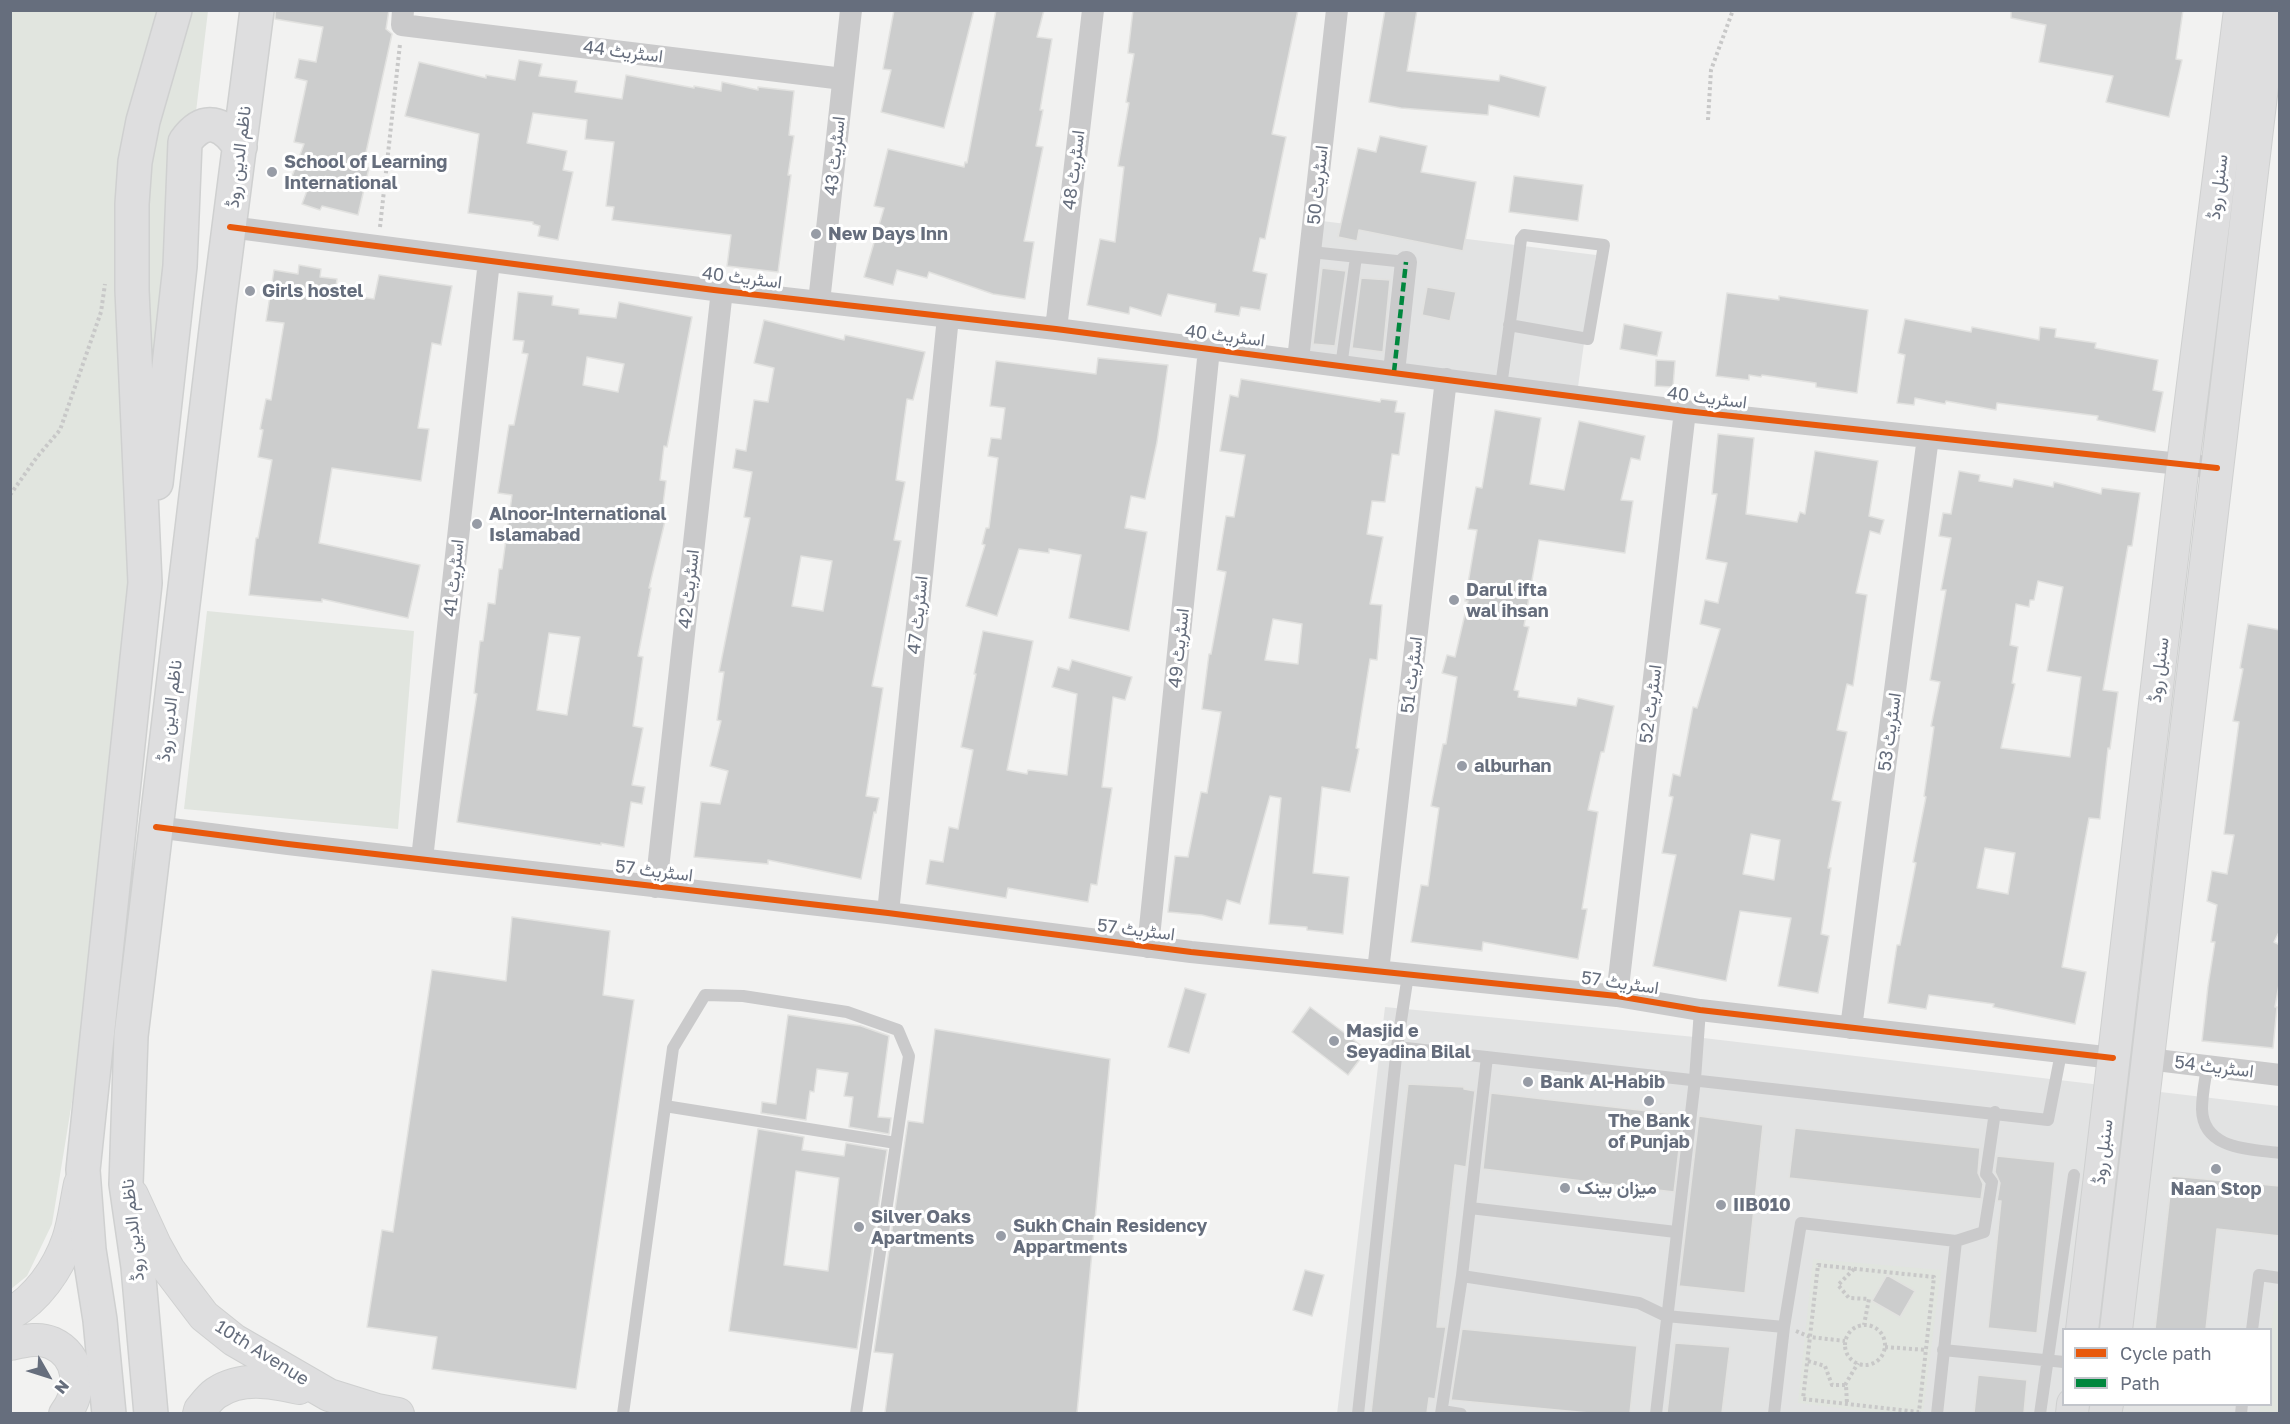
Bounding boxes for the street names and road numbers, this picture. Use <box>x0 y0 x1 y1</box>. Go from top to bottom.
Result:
street label: اسٹریٹ 44 <box>582 36 664 68</box>
street label: ناظم الدین روڈ <box>222 105 256 209</box>
street label: اسٹریٹ 43 <box>820 115 850 197</box>
street label: اسٹریٹ 48 <box>1058 129 1090 211</box>
street label: اسٹریٹ 50 <box>1303 144 1333 226</box>
street label: سنبل روڈ <box>2203 153 2233 221</box>
street label: اسٹریٹ 40 <box>701 262 783 294</box>
street label: اسٹریٹ 40 <box>1184 320 1266 352</box>
street label: اسٹریٹ 40 <box>1666 382 1748 414</box>
street label: اسٹریٹ 41 <box>439 538 469 618</box>
street label: اسٹریٹ 42 <box>674 548 704 630</box>
street label: اسٹریٹ 47 <box>903 575 933 655</box>
street label: اسٹریٹ 49 <box>1164 607 1194 689</box>
street label: اسٹریٹ 51 <box>1397 635 1427 715</box>
street label: سنبل روڈ <box>2144 636 2174 704</box>
street label: ناظم الدین روڈ <box>153 659 187 763</box>
street label: اسٹریٹ 52 <box>1635 663 1667 745</box>
street label: اسٹریٹ 53 <box>1874 691 1906 773</box>
street label: اسٹریٹ 57 <box>614 856 694 886</box>
street label: اسٹریٹ 57 <box>1096 915 1176 945</box>
street label: اسٹریٹ 57 <box>1580 967 1660 999</box>
street label: اسٹریٹ 54 <box>2173 1051 2255 1083</box>
street label: سنبل روڈ <box>2088 1118 2118 1186</box>
street label: ناظم الدین روڈ <box>117 1178 149 1282</box>
street label: 10th Avenue <box>211 1316 313 1390</box>

